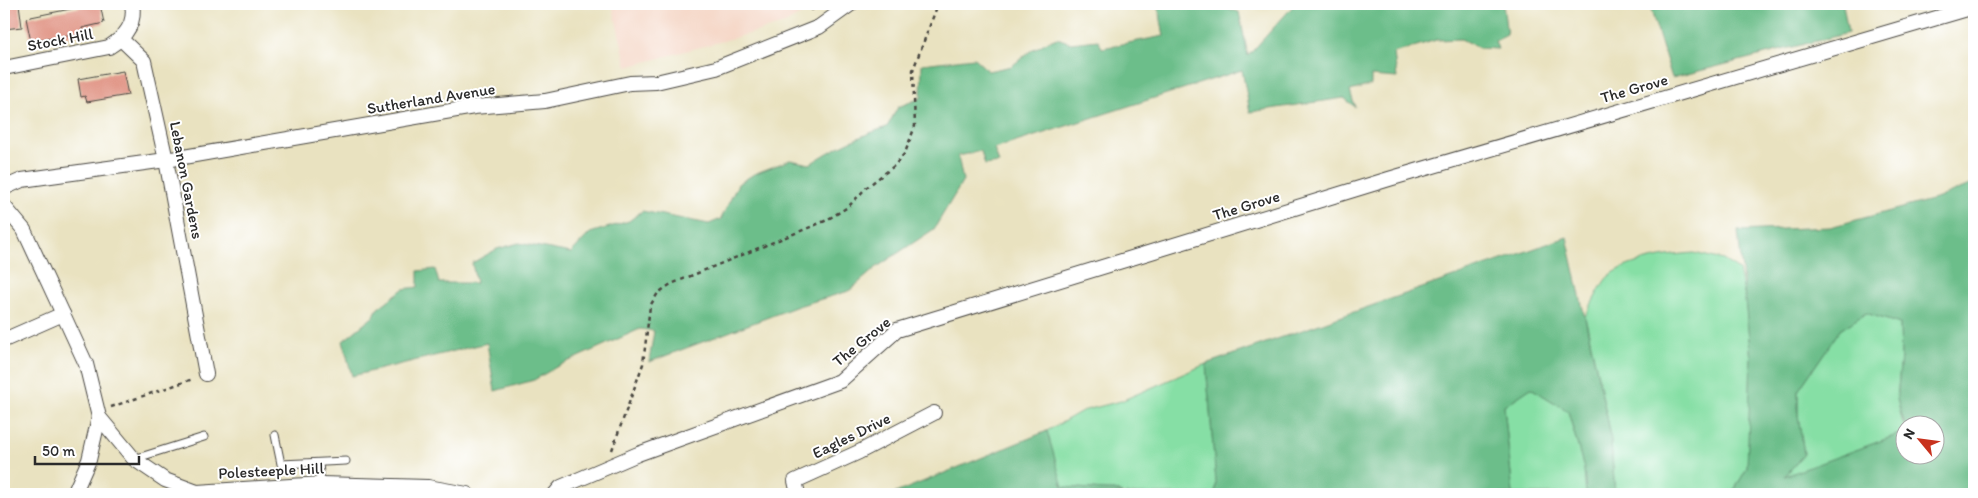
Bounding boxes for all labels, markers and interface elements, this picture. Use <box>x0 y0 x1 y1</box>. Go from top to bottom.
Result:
street label: Stock Hill <box>26 24 95 55</box>
street label: The Grove <box>1598 70 1670 107</box>
street label: Sutherland Avenue <box>366 79 497 118</box>
street label: Lebanon Gardens <box>166 120 207 240</box>
street label: The Grove <box>1210 186 1282 225</box>
street label: The Grove <box>828 312 894 371</box>
street label: Eagles Drive <box>809 408 893 462</box>
north arrow <box>1896 416 1946 466</box>
text: N <box>1899 426 1919 442</box>
scale bar <box>35 433 139 465</box>
text: 50 m <box>42 442 75 460</box>
street label: Polesteeple Hill <box>218 458 325 483</box>

